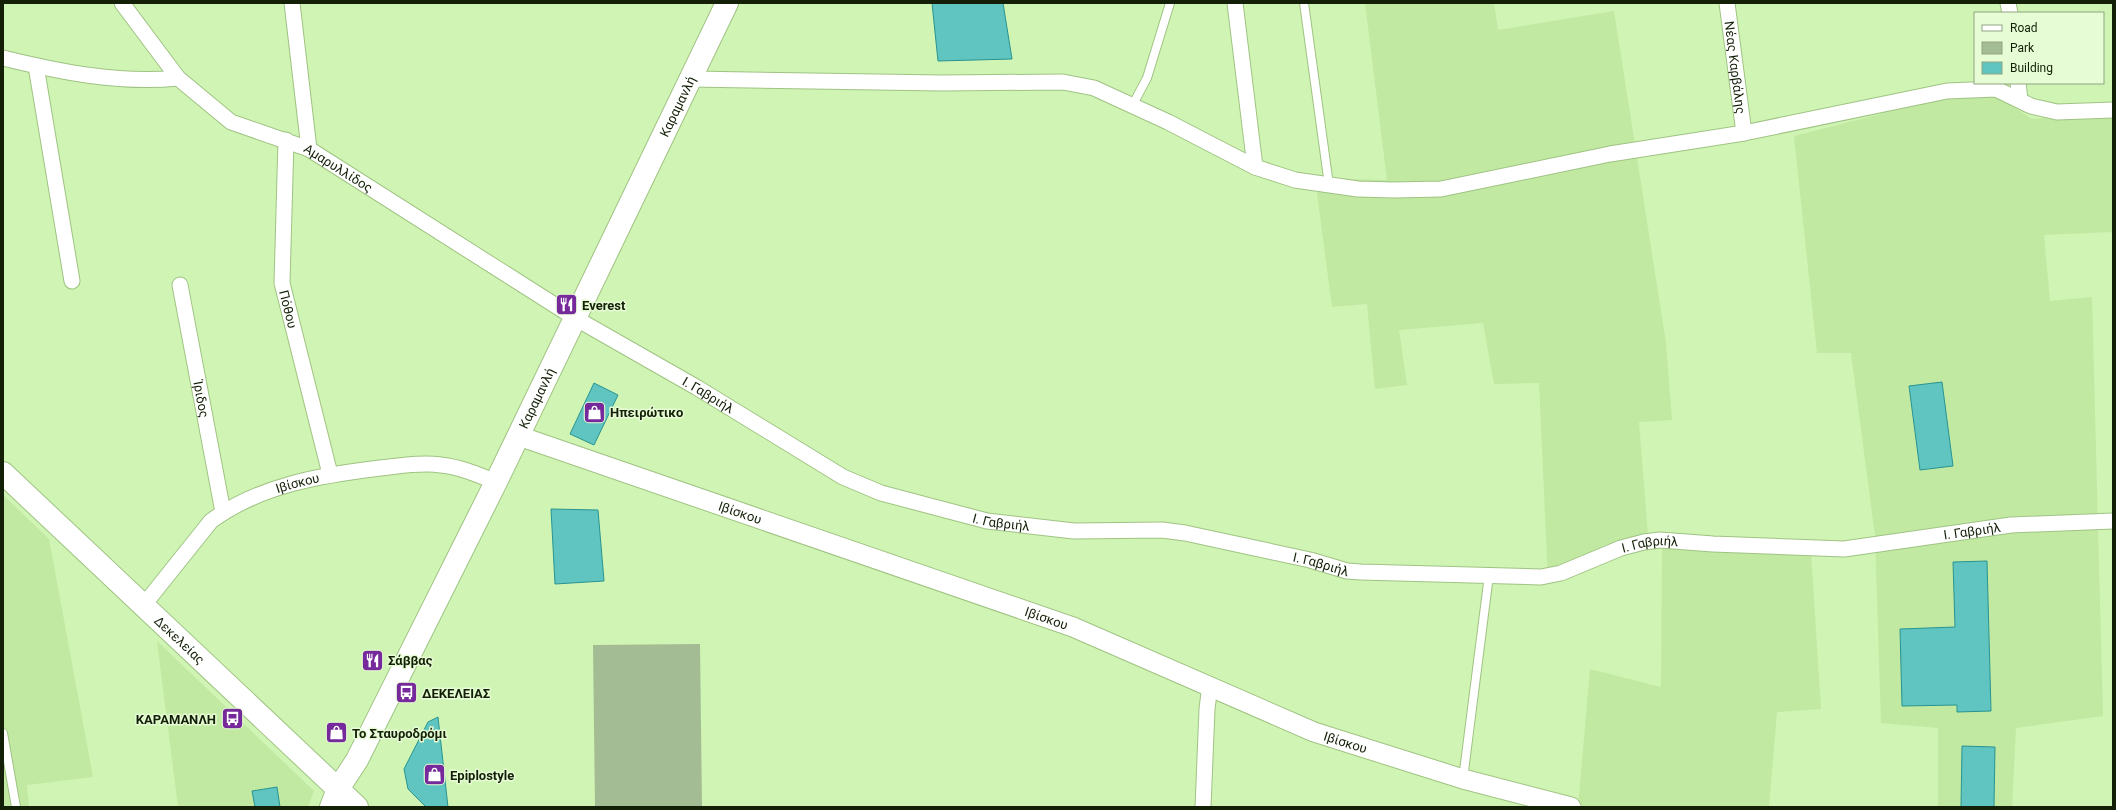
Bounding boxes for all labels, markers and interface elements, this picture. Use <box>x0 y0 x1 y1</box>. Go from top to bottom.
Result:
legend <box>1974 12 2104 84</box>
street label: Νέας Καρβάλης <box>1721 20 1748 115</box>
text: Road <box>2010 21 2038 35</box>
text: Park <box>2010 41 2035 55</box>
text: Building <box>2010 61 2053 75</box>
street label: Καραμανλή <box>657 74 699 139</box>
street label: Αμαρυλλίδος <box>301 141 375 195</box>
street label: Πόθου <box>276 289 300 330</box>
restaurant icon: Everest <box>553 292 579 318</box>
place label: Everest <box>582 298 626 313</box>
street label: Καραμανλή <box>516 365 558 431</box>
street label: Ι. Γαβριήλ <box>680 374 737 416</box>
street label: Ίριδος <box>190 378 212 419</box>
shop icon: Ηπειρώτικο <box>581 399 607 425</box>
place label: Ηπειρώτικο <box>610 405 683 420</box>
street label: Ιβίσκου <box>274 470 321 496</box>
street label: Ιβίσκου <box>717 498 764 527</box>
street label: Ι. Γαβριήλ <box>971 511 1031 534</box>
street label: Ι. Γαβριήλ <box>1943 520 2002 543</box>
street label: Ι. Γαβριήλ <box>1620 533 1679 556</box>
street label: Ι. Γαβριήλ <box>1292 550 1351 579</box>
street label: Ιβίσκου <box>1023 604 1070 633</box>
street label: Δεκελείας <box>151 613 208 667</box>
restaurant icon: Σάββας <box>359 647 385 673</box>
place label: Σάββας <box>388 653 433 668</box>
bus stop icon: ΔΕΚΕΛΕΙΑΣ <box>394 680 420 706</box>
place label: ΔΕΚΕΛΕΙΑΣ <box>422 686 491 701</box>
bus stop icon: ΚΑΡΑΜΑΝΛΗ <box>219 706 245 732</box>
place label: ΚΑΡΑΜΑΝΛΗ <box>136 712 216 727</box>
shop icon: Το Σταυροδρόμι <box>323 720 349 746</box>
place label: Το Σταυροδρόμι <box>352 726 447 741</box>
street label: Ιβίσκου <box>1322 729 1369 756</box>
shop icon: Epiplostyle <box>421 762 447 788</box>
place label: Epiplostyle <box>450 768 514 783</box>

